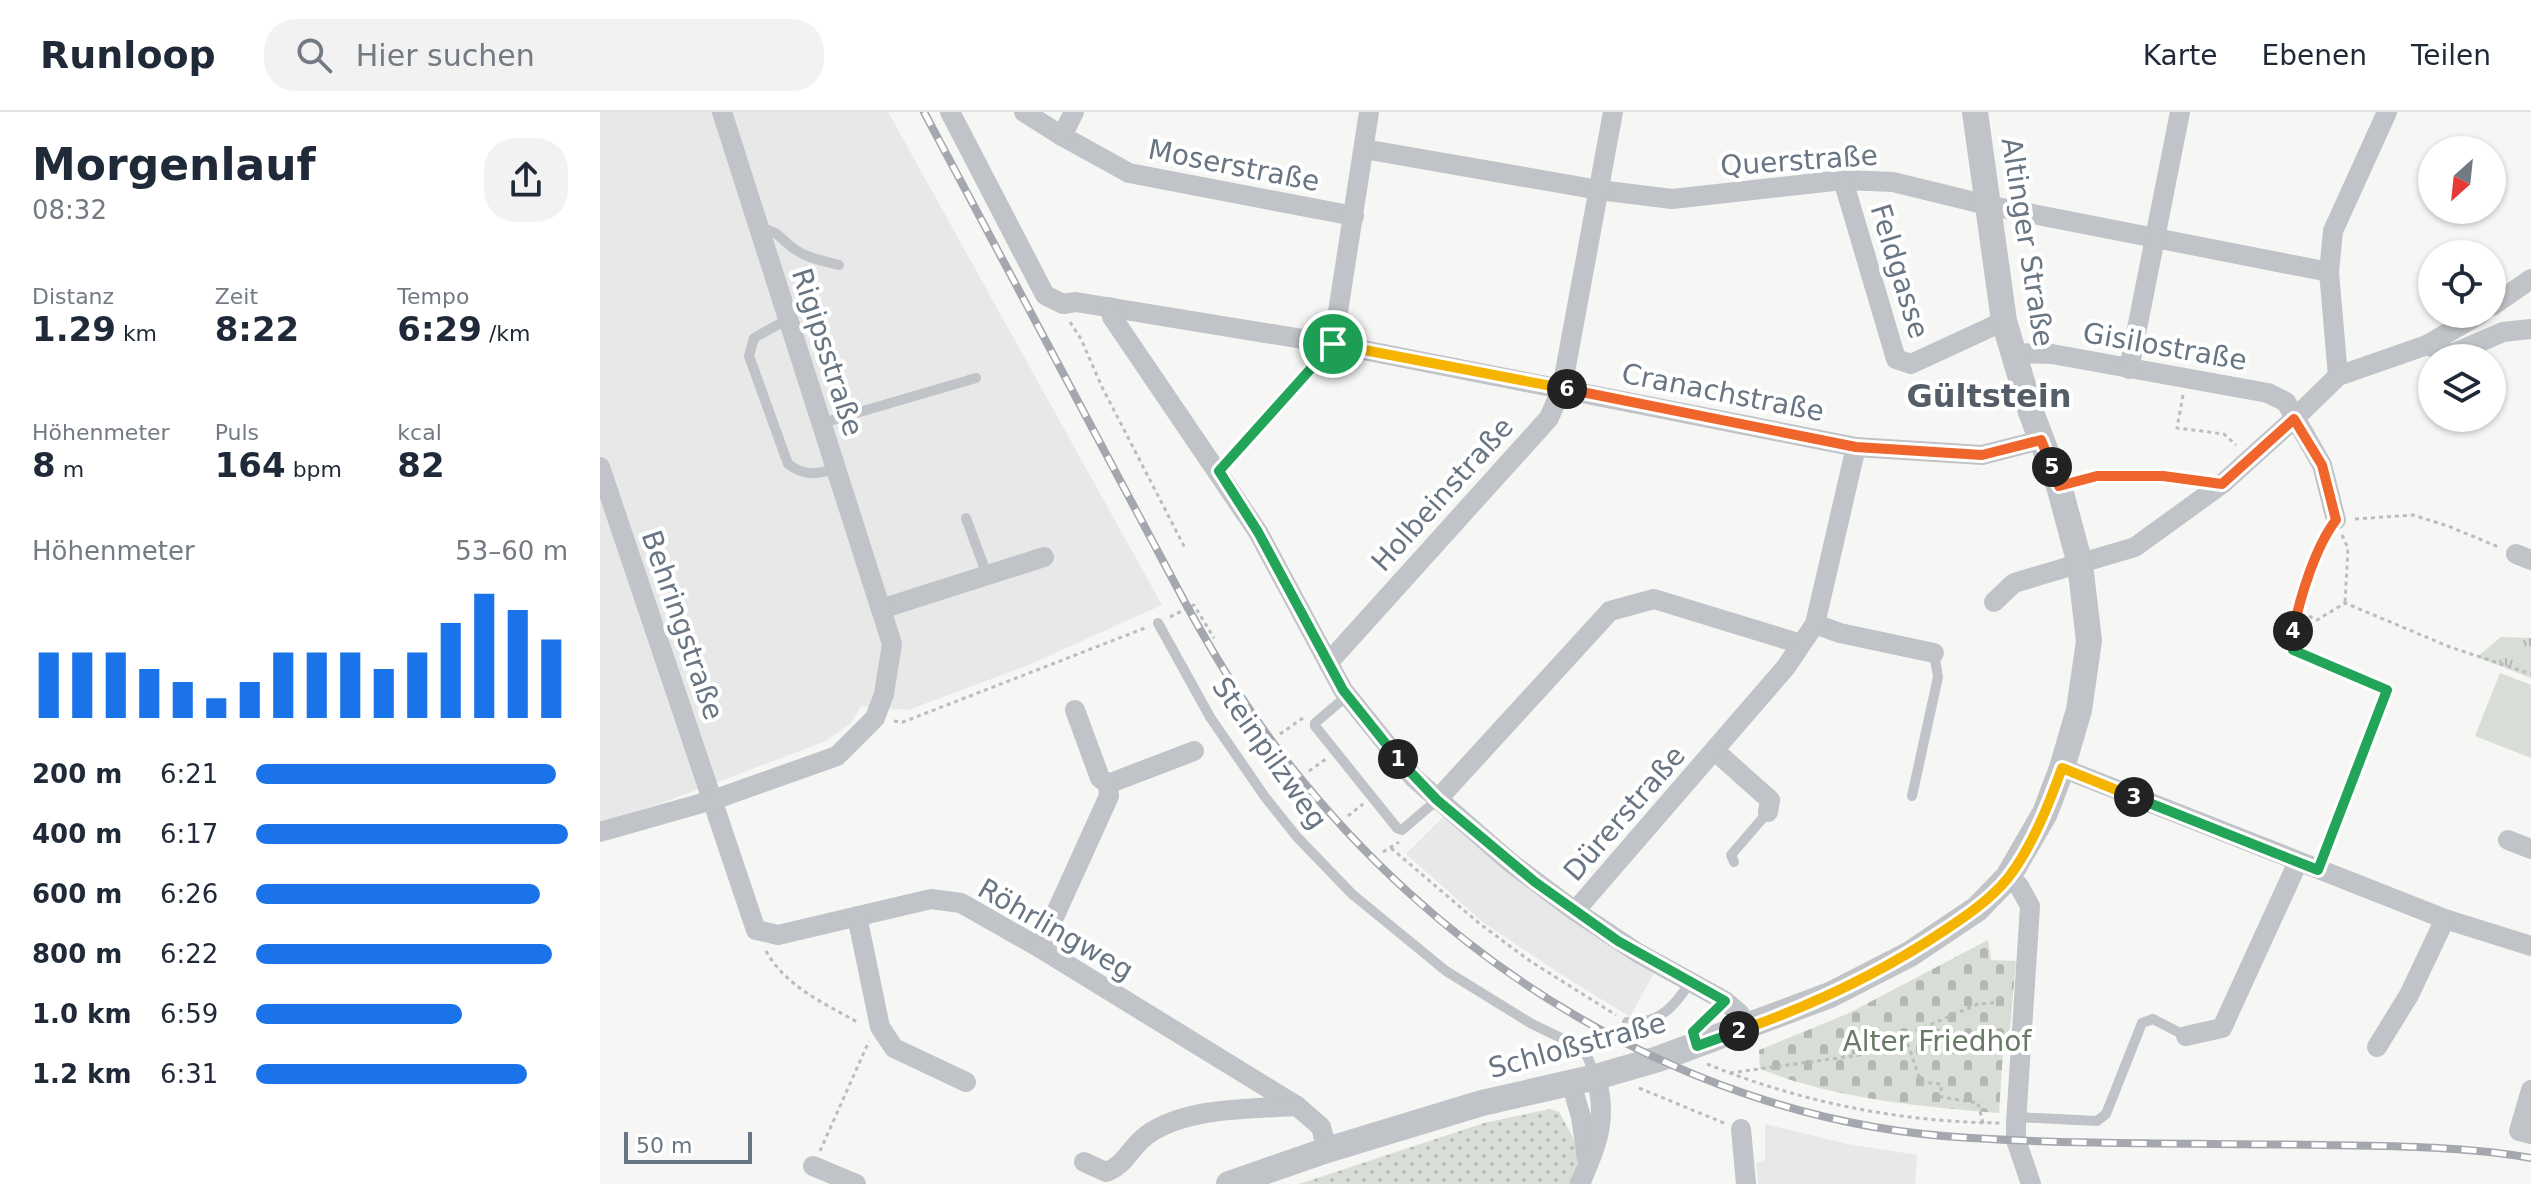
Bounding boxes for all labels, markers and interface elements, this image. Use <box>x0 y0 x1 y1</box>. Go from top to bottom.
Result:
search box <box>264 19 824 91</box>
text: Runloop <box>40 33 216 77</box>
icon: search <box>292 33 336 77</box>
text: Hier suchen <box>356 38 535 73</box>
text: Karte <box>2143 39 2217 72</box>
text: Ebenen <box>2261 39 2367 72</box>
text: Teilen <box>2411 39 2491 72</box>
street label: Moserstraße <box>1145 133 1322 198</box>
street label: Altinger Straße <box>1995 135 2060 349</box>
north arrow <box>2418 136 2506 224</box>
map controls <box>2418 136 2506 432</box>
button: share <box>484 138 568 222</box>
text: Morgenlauf <box>32 139 316 190</box>
street label: Querstraße <box>1719 139 1879 182</box>
text: 08:32 <box>32 195 107 225</box>
street label: Feldgasse <box>1863 200 1936 342</box>
button: locate <box>2418 240 2506 328</box>
street label: Rigipsstraße <box>785 264 870 440</box>
text: Distanz <box>32 284 114 309</box>
text: Zeit <box>215 284 258 309</box>
text: Tempo <box>397 284 469 309</box>
text: 1.29 <box>32 309 116 349</box>
text: 8:22 <box>215 309 299 349</box>
text: 6:29 <box>397 309 482 349</box>
pin <box>1299 310 1367 378</box>
street label: Gisilostraße <box>2080 316 2249 377</box>
text: km <box>116 321 157 346</box>
text: /km <box>482 321 530 346</box>
icon: arrive <box>1311 322 1355 366</box>
button: layers <box>2418 344 2506 432</box>
street label: Cranachstraße <box>1619 357 1827 428</box>
pin: 6 <box>1547 369 1587 409</box>
text: 6 <box>1559 376 1575 401</box>
district label: Gültstein <box>1906 377 2072 415</box>
street label: Holbeinstraße <box>1365 411 1520 578</box>
text: Höhenmeter <box>32 420 170 445</box>
text: Puls <box>215 420 259 445</box>
text: kcal <box>397 420 442 445</box>
text: 8 <box>32 445 56 485</box>
text: 164 <box>215 445 286 485</box>
text: 82 <box>397 445 445 485</box>
pin: 5 <box>2032 447 2072 487</box>
text: 5 <box>2044 454 2060 479</box>
text: m <box>56 457 84 482</box>
text: bpm <box>286 457 342 482</box>
street label: Behringstraße <box>635 526 730 724</box>
text: Höhenmeter <box>32 536 195 566</box>
text: 53–60 m <box>455 536 568 566</box>
pin: 4 <box>2273 611 2313 651</box>
text: 4 <box>2285 618 2301 643</box>
street label: Steinpilzweg <box>1205 671 1334 835</box>
pin: 1 <box>1378 739 1418 779</box>
street label: Dürerstraße <box>1557 739 1692 888</box>
text: 1 <box>1390 746 1406 771</box>
text: 200 m <box>32 759 122 789</box>
text: 6:21 <box>160 759 218 789</box>
pin: 3 <box>2114 777 2154 817</box>
text: 3 <box>2126 784 2142 809</box>
text: 400 m <box>32 819 122 849</box>
text: 6:17 <box>160 819 218 849</box>
street label: Röhrlingweg <box>972 872 1139 987</box>
text: 600 m <box>32 879 122 909</box>
text: 6:26 <box>160 879 218 909</box>
text: 800 m <box>32 939 122 969</box>
text: 6:22 <box>160 939 218 969</box>
text: 1.0 km <box>32 999 132 1029</box>
text: 6:59 <box>160 999 218 1029</box>
street label: Schloßstraße <box>1485 1006 1670 1085</box>
pin: 2 <box>1719 1011 1759 1051</box>
text: 2 <box>1731 1018 1747 1043</box>
park label: Alter Friedhof <box>1843 1025 2032 1058</box>
text: 1.2 km <box>32 1059 132 1089</box>
text: 6:31 <box>160 1059 218 1089</box>
scale bar <box>624 1128 752 1164</box>
text: 50 m <box>636 1133 692 1158</box>

